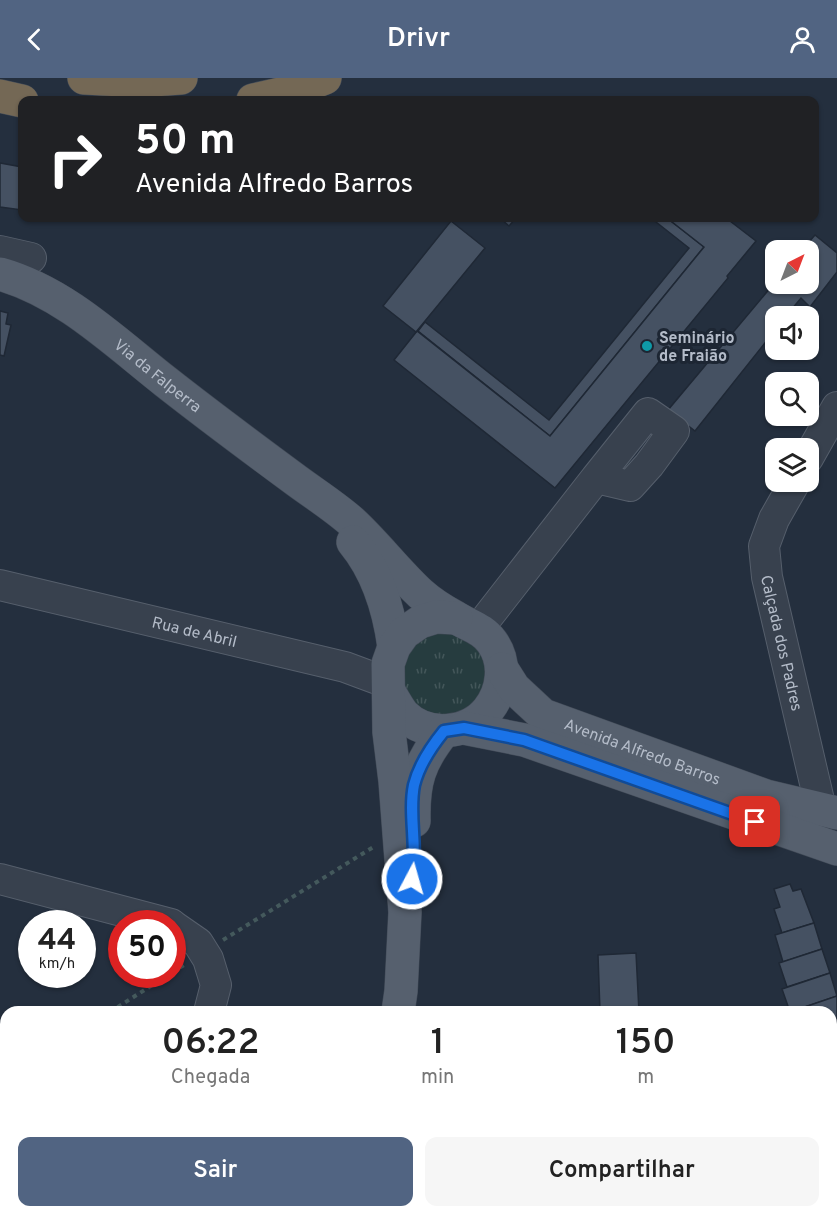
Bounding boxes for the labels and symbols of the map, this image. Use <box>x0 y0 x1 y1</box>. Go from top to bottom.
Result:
north arrow <box>765 240 819 294</box>
place label: Seminário de Fraião <box>659 329 735 367</box>
street label: Via da Falperra <box>109 336 205 418</box>
marker: Seminário de Fraião <box>640 339 654 353</box>
street label: Calçada dos Padres <box>755 573 806 713</box>
street label: Rua de Abril <box>150 613 239 653</box>
street label: Avenida Alfredo Barros <box>561 715 723 791</box>
pin <box>729 796 780 847</box>
position arrow <box>380 847 444 911</box>
speed limit sign: 50 <box>108 910 186 988</box>

